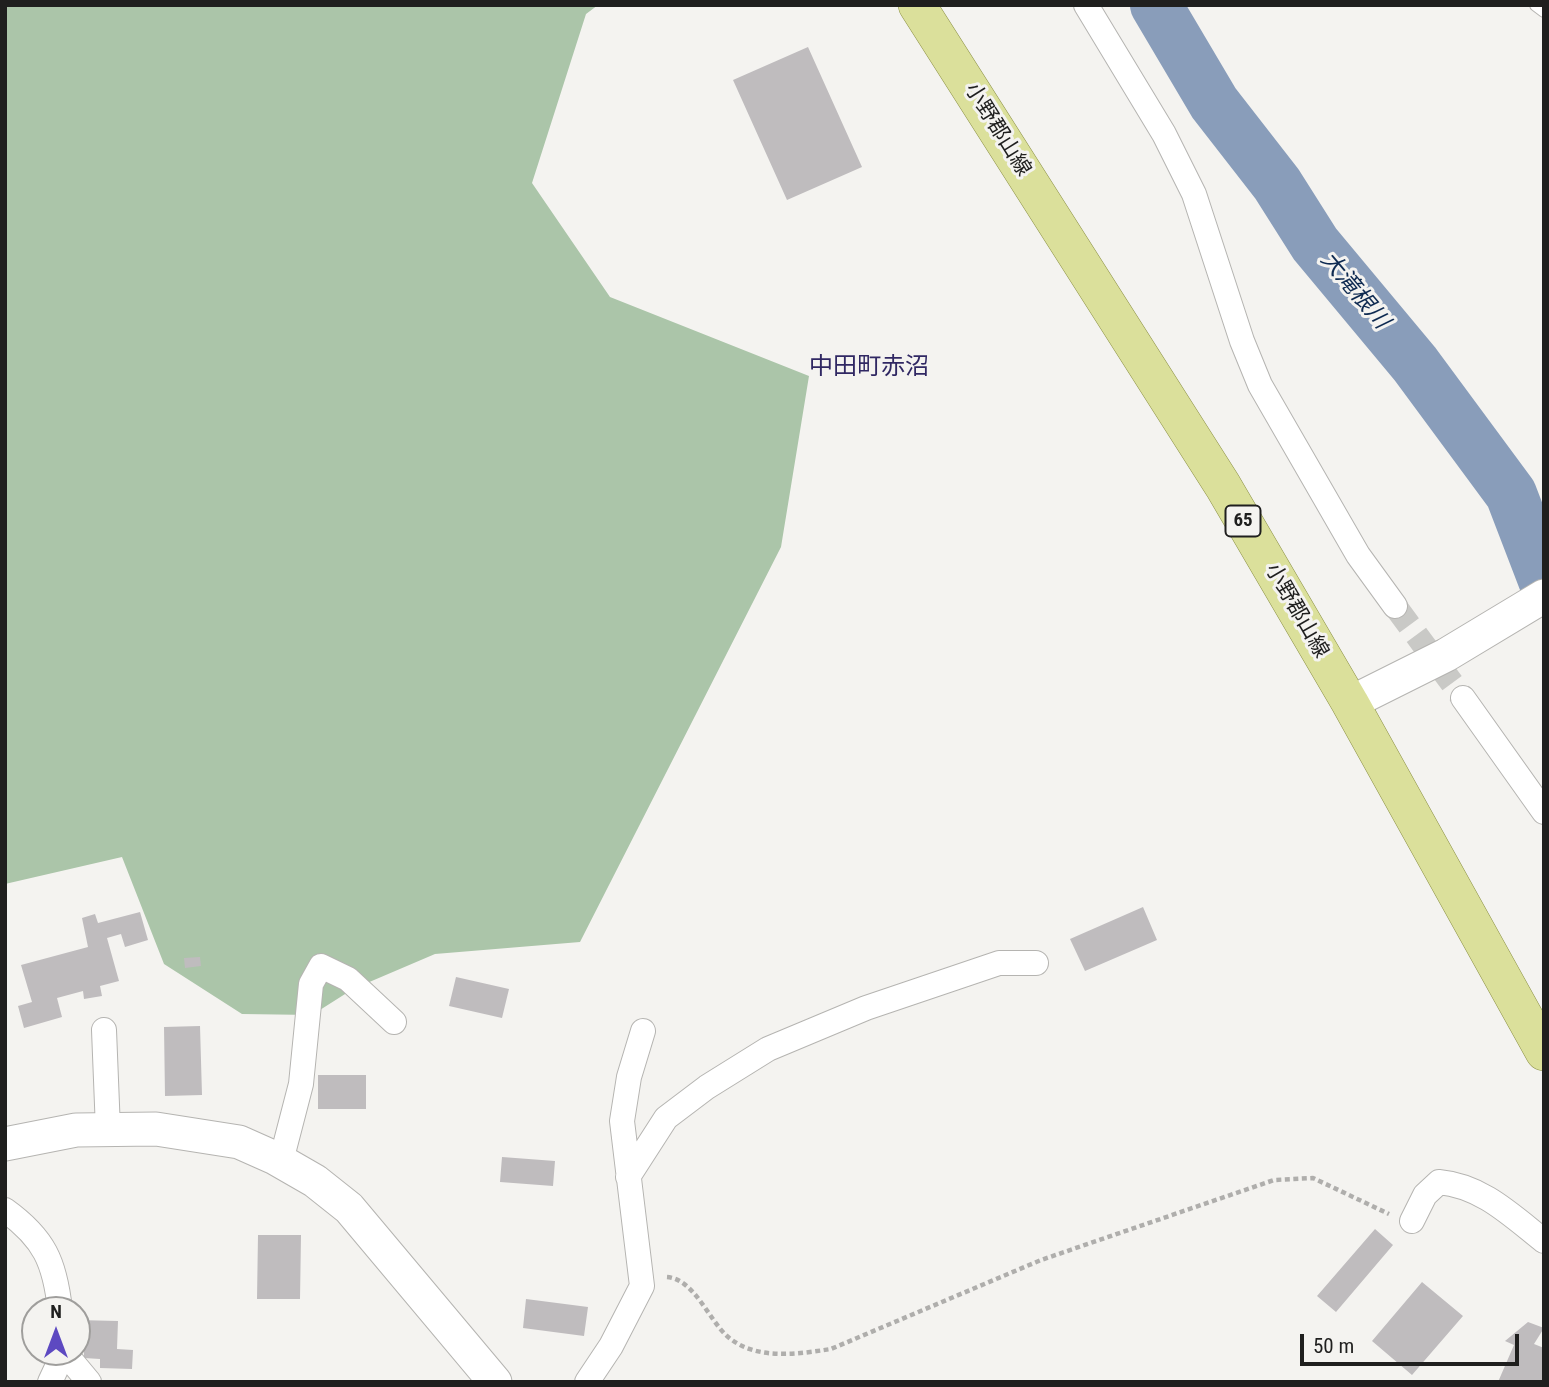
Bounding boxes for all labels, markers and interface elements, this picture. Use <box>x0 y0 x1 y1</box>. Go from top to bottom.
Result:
street label: 小野郡山線 <box>958 79 1036 181</box>
water label: 大滝根川 <box>1314 247 1394 335</box>
district label: 中田町赤沼 <box>809 354 929 382</box>
road number: 65 <box>1226 506 1260 536</box>
street label: 小野郡山線 <box>1259 559 1333 663</box>
north arrow <box>21 1296 91 1366</box>
text: N <box>50 1300 62 1323</box>
scale bar <box>1304 1320 1523 1364</box>
text: 50 m <box>1313 1334 1354 1358</box>

